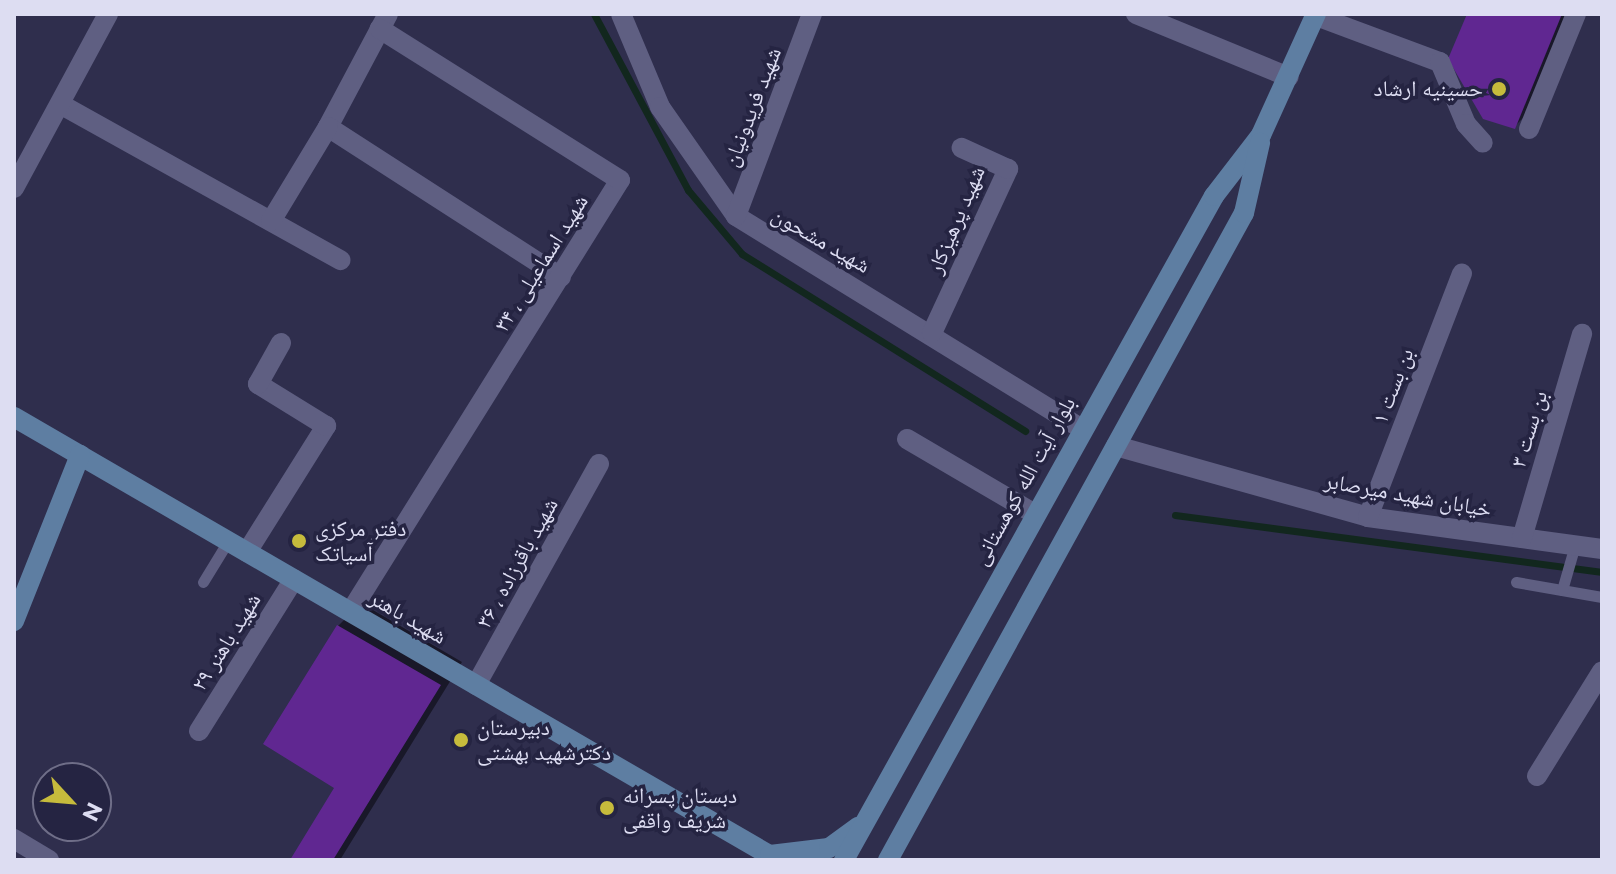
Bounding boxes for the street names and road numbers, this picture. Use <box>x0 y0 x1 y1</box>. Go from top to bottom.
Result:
street label: شهید فریدونیان <box>717 44 787 170</box>
street label: شهید پرهیزکار <box>921 162 991 278</box>
street label: شهید اسماعیلی ، ۳۴ <box>488 190 594 336</box>
street label: شهید مشحون <box>767 201 875 279</box>
street label: بن بست ۱ <box>1367 344 1419 428</box>
street label: بن بست ۳ <box>1505 387 1553 471</box>
street label: بلوار آیت الله کوهستانی <box>967 392 1081 570</box>
street label: خیابان شهید میرصابر <box>1322 467 1494 523</box>
street label: شهید باقرزاده ، ۳۶ <box>470 493 564 633</box>
street label: شهید باهنر <box>365 584 451 650</box>
street label: شهید باهنر ۲۹ <box>186 588 266 696</box>

